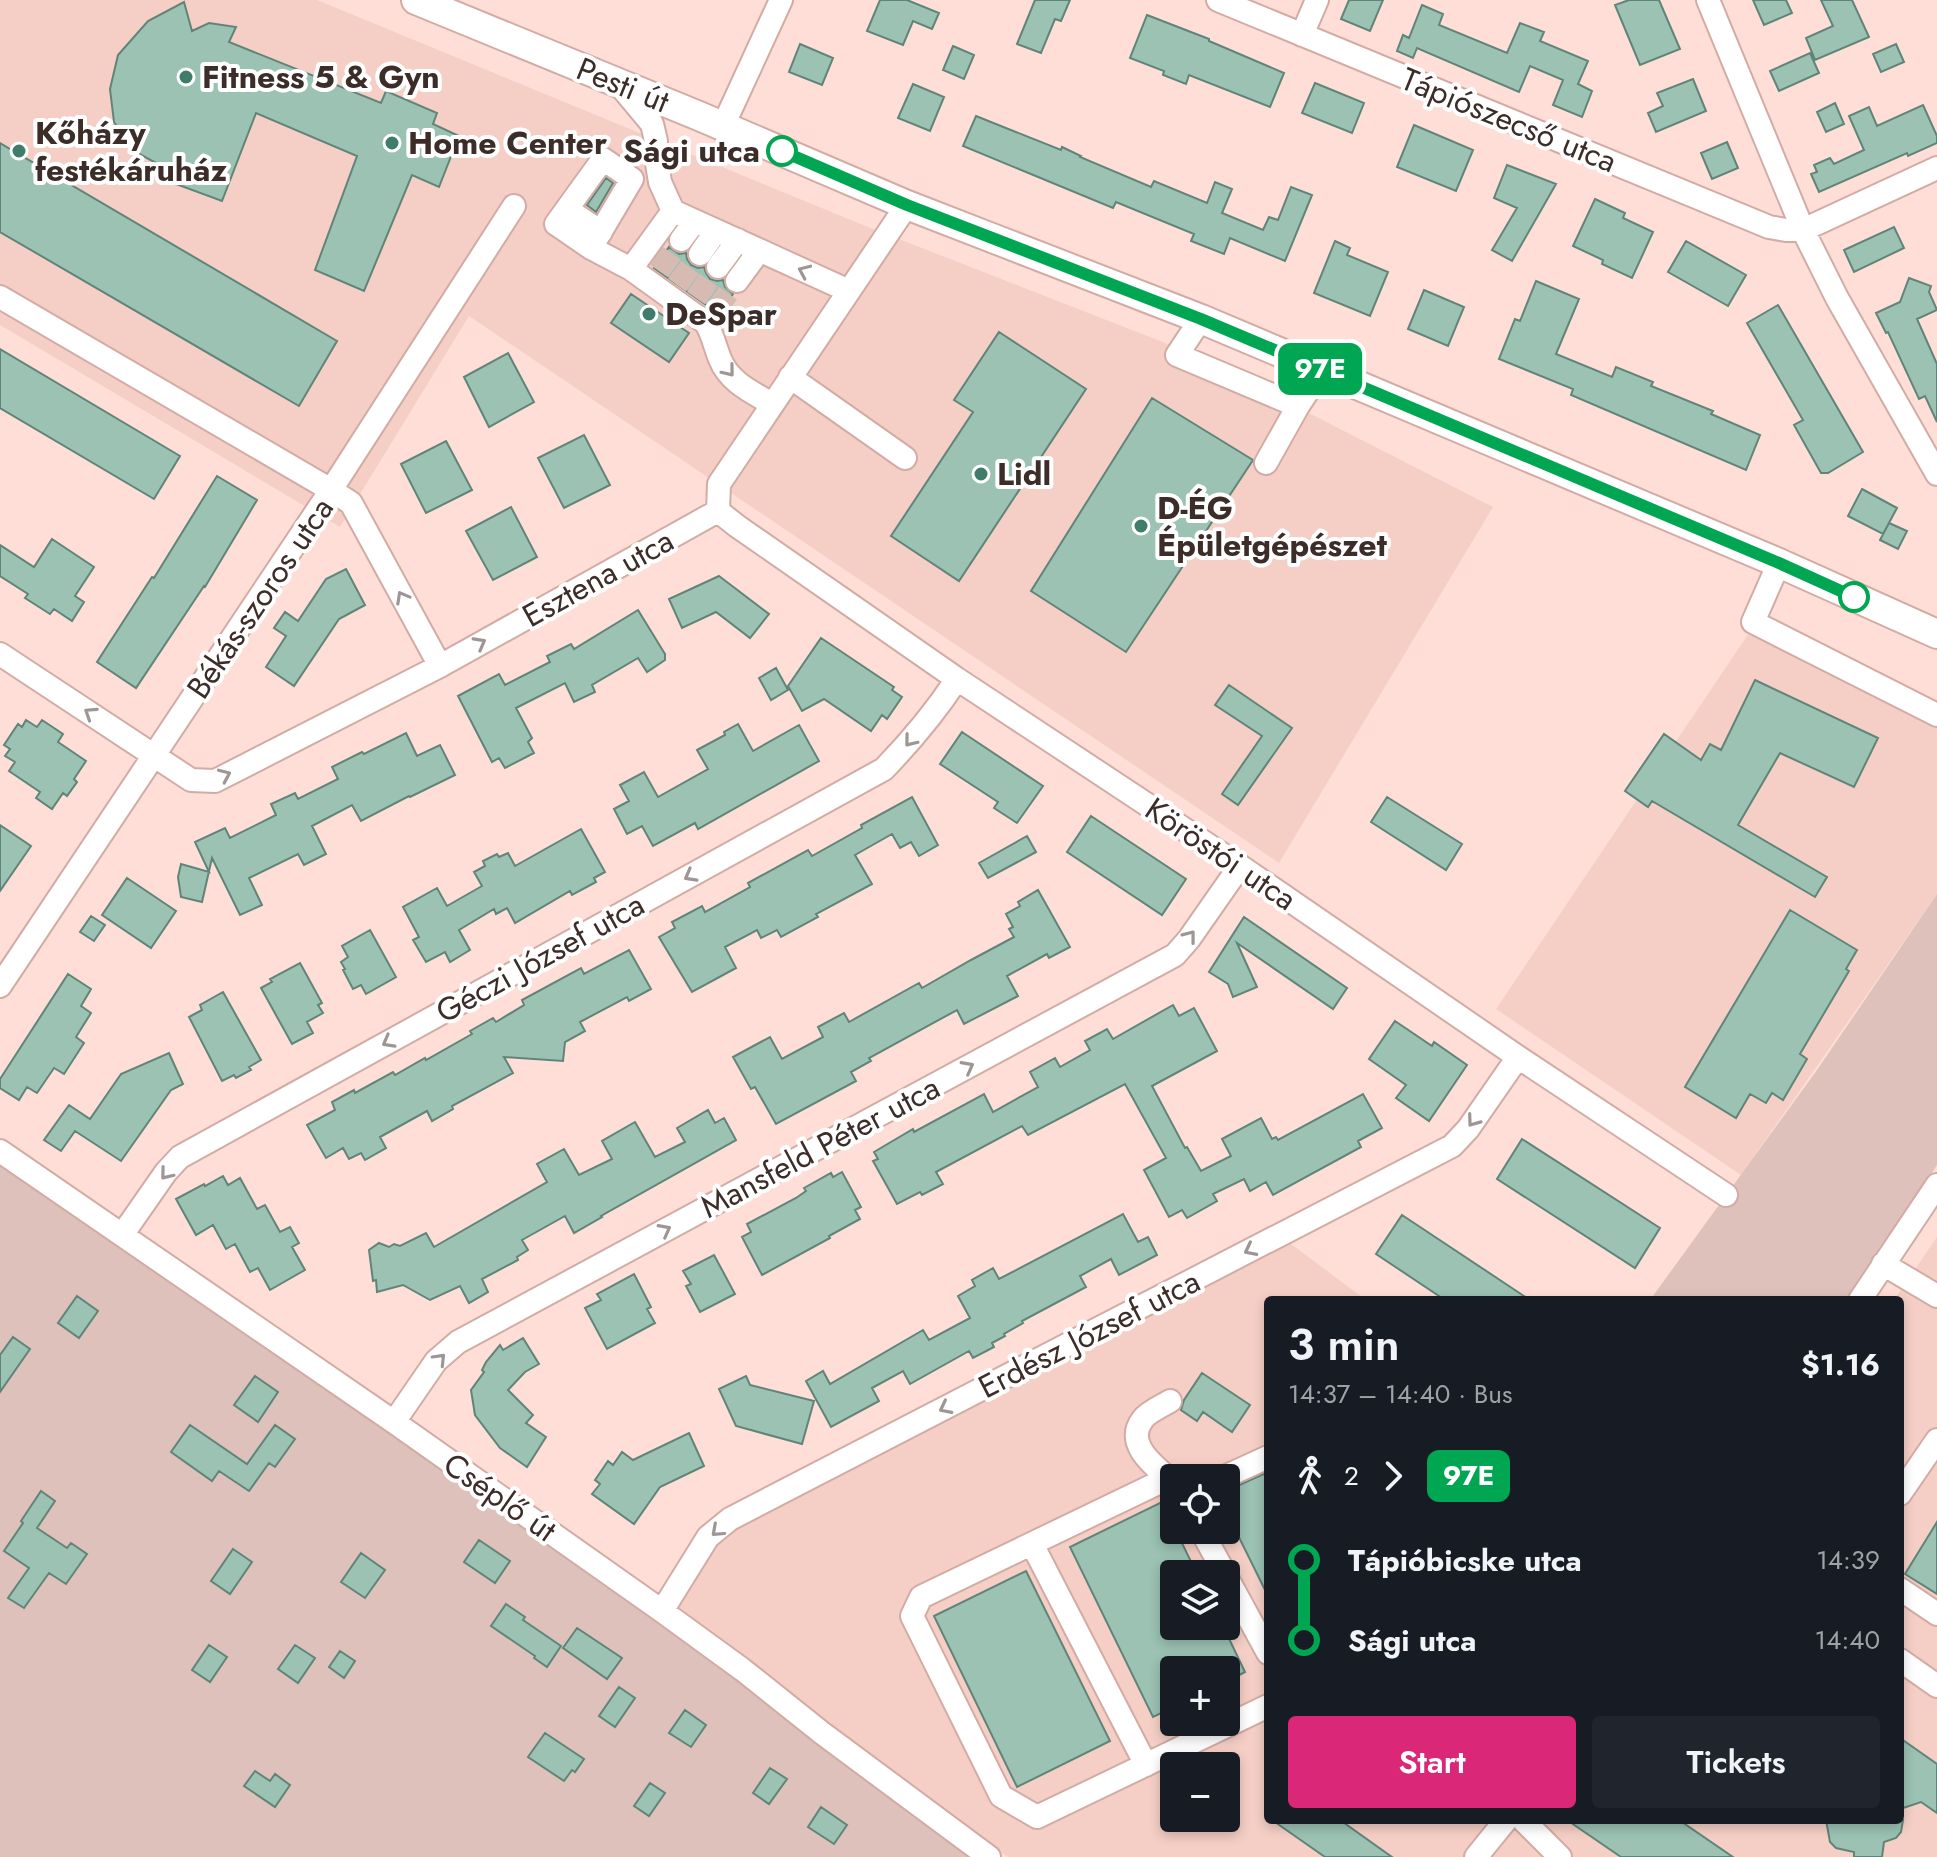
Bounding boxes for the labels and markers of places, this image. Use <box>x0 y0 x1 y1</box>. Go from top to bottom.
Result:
place label: Fitness 5 & Gyn <box>202 54 440 100</box>
marker: Fitness 5 & Gyn <box>177 68 195 86</box>
place label: Kőházy festékáruház <box>35 110 227 193</box>
place label: Home Center <box>408 120 607 166</box>
place label: Sági utca <box>623 128 760 174</box>
marker: Home Center <box>383 134 401 152</box>
marker: Sági utca <box>767 136 797 166</box>
marker: Kőházy festékáruház <box>10 142 28 160</box>
place label: DeSpar <box>665 291 777 337</box>
marker: DeSpar <box>640 305 658 323</box>
place label: Lidl <box>997 451 1051 497</box>
marker: Lidl <box>972 465 990 483</box>
place label: D-ÉG Épületgépészet <box>1157 485 1388 568</box>
marker: D-ÉG Épületgépészet <box>1132 517 1150 535</box>
unlabelled marker <box>1839 582 1869 612</box>

